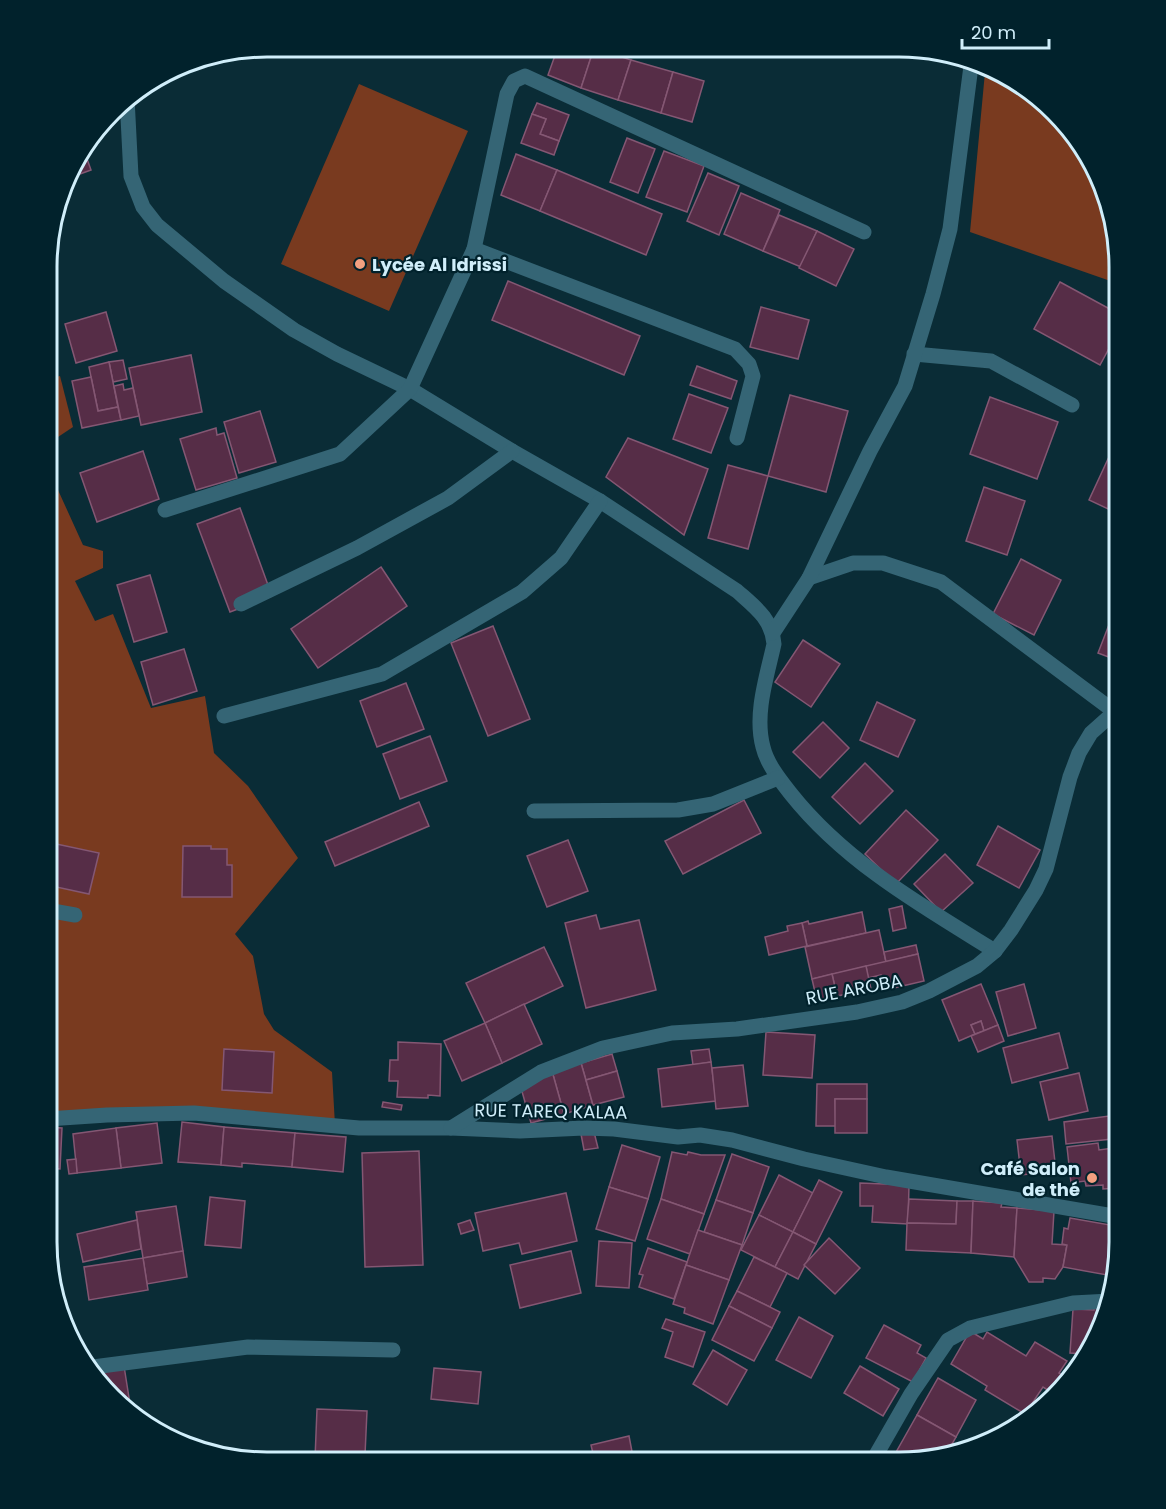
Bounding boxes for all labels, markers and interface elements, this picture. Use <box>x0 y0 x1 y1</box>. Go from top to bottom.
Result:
scale bar <box>962 12 1049 50</box>
text: 20 m <box>971 20 1016 45</box>
place label: Lycée Al Idrissi <box>372 252 507 277</box>
marker: Lycée Al Idrissi <box>353 257 367 271</box>
street label: RUE AROBA <box>804 967 904 1011</box>
street label: RUE TAREQ KALAA <box>474 1097 628 1125</box>
place label: Café Salon de thé <box>980 1156 1080 1202</box>
marker: Café Salon de thé <box>1085 1171 1099 1185</box>

